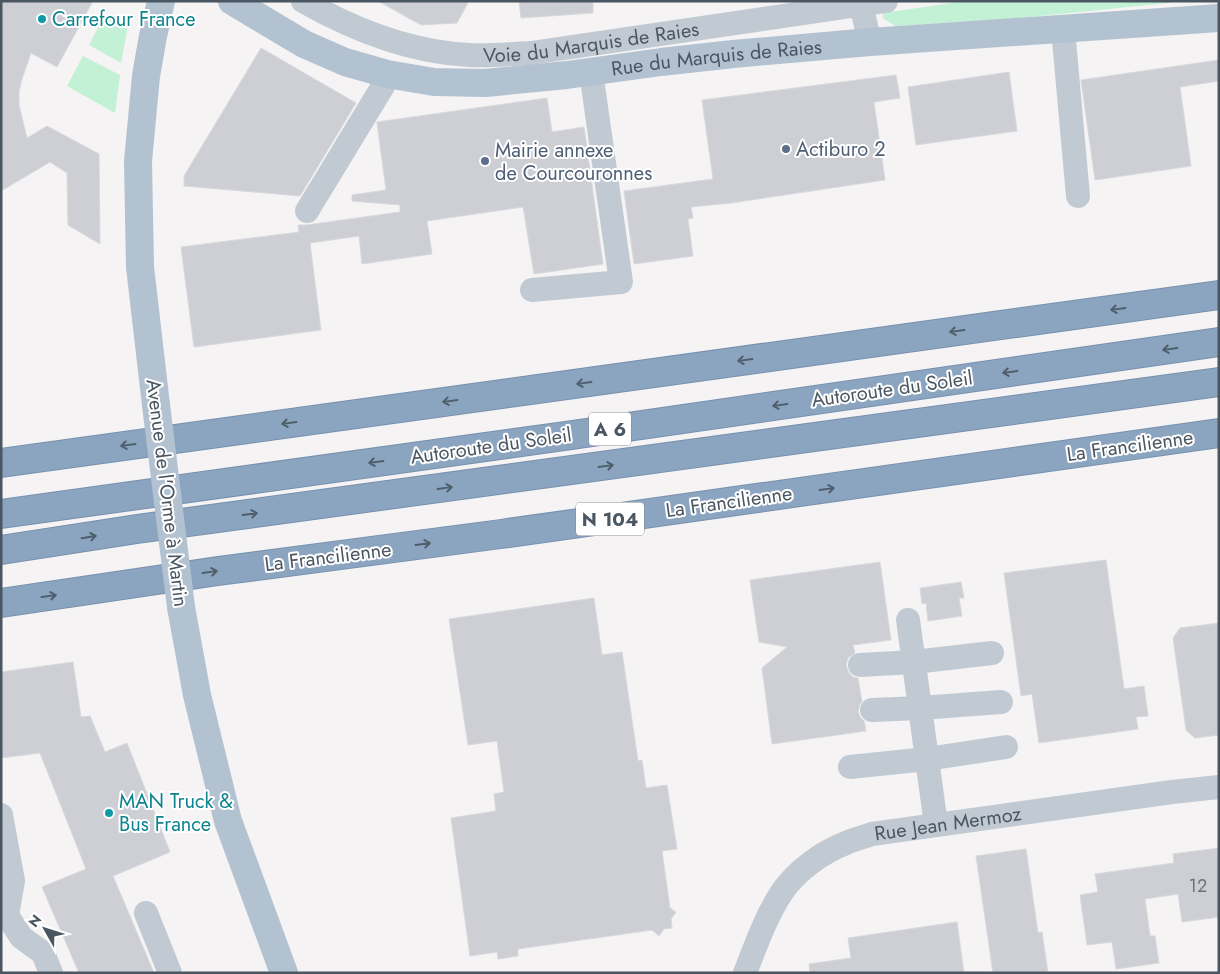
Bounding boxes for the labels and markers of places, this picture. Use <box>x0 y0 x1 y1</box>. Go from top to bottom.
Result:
place label: Carrefour France <box>52 5 195 34</box>
marker: Carrefour France <box>36 13 48 25</box>
place label: Actiburo 2 <box>796 135 886 164</box>
place label: Mairie annexe de Courcouronnes <box>495 136 652 188</box>
marker: Actiburo 2 <box>780 143 792 155</box>
marker: Mairie annexe de Courcouronnes <box>479 155 491 167</box>
place label: MAN Truck & Bus France <box>119 787 233 839</box>
marker: MAN Truck & Bus France <box>103 807 115 819</box>

